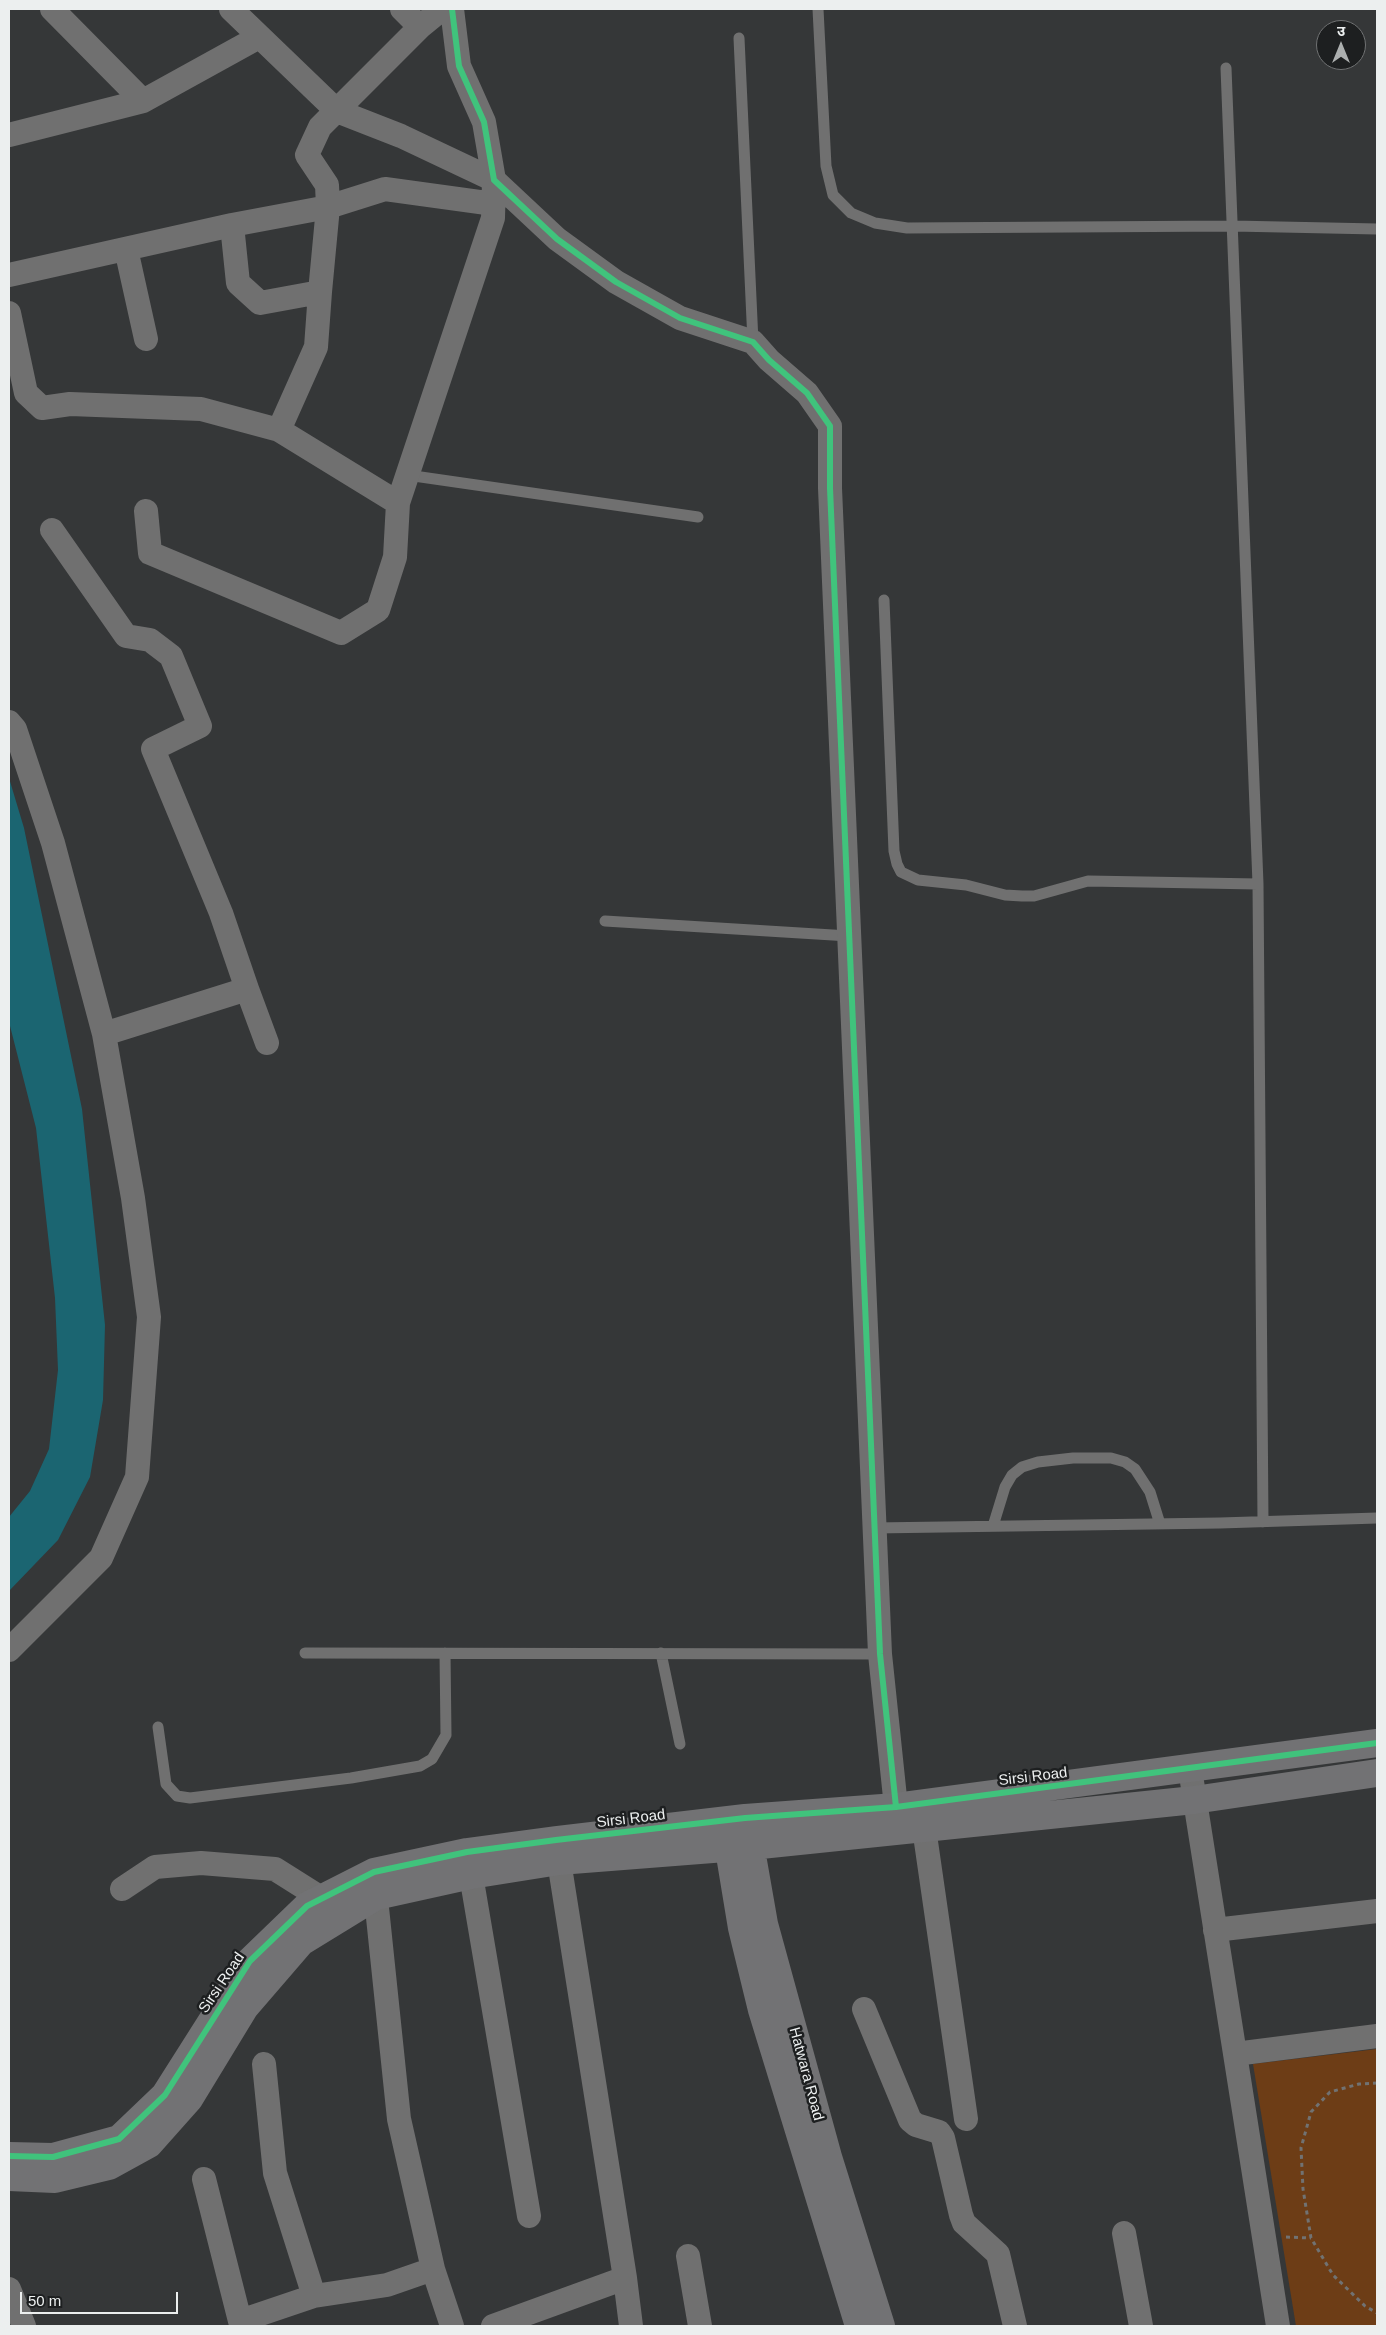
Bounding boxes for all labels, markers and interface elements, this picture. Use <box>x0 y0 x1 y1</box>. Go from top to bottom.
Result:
north arrow <box>1316 20 1366 70</box>
text: उ <box>1337 23 1345 39</box>
street label: Sirsi Road <box>998 1764 1068 1790</box>
street label: Sirsi Road <box>596 1806 666 1832</box>
street label: Sirsi Road <box>195 1949 249 2017</box>
street label: Hatwara Road <box>785 2025 827 2123</box>
scale bar <box>22 2282 180 2314</box>
text: 50 m <box>28 2292 61 2309</box>

